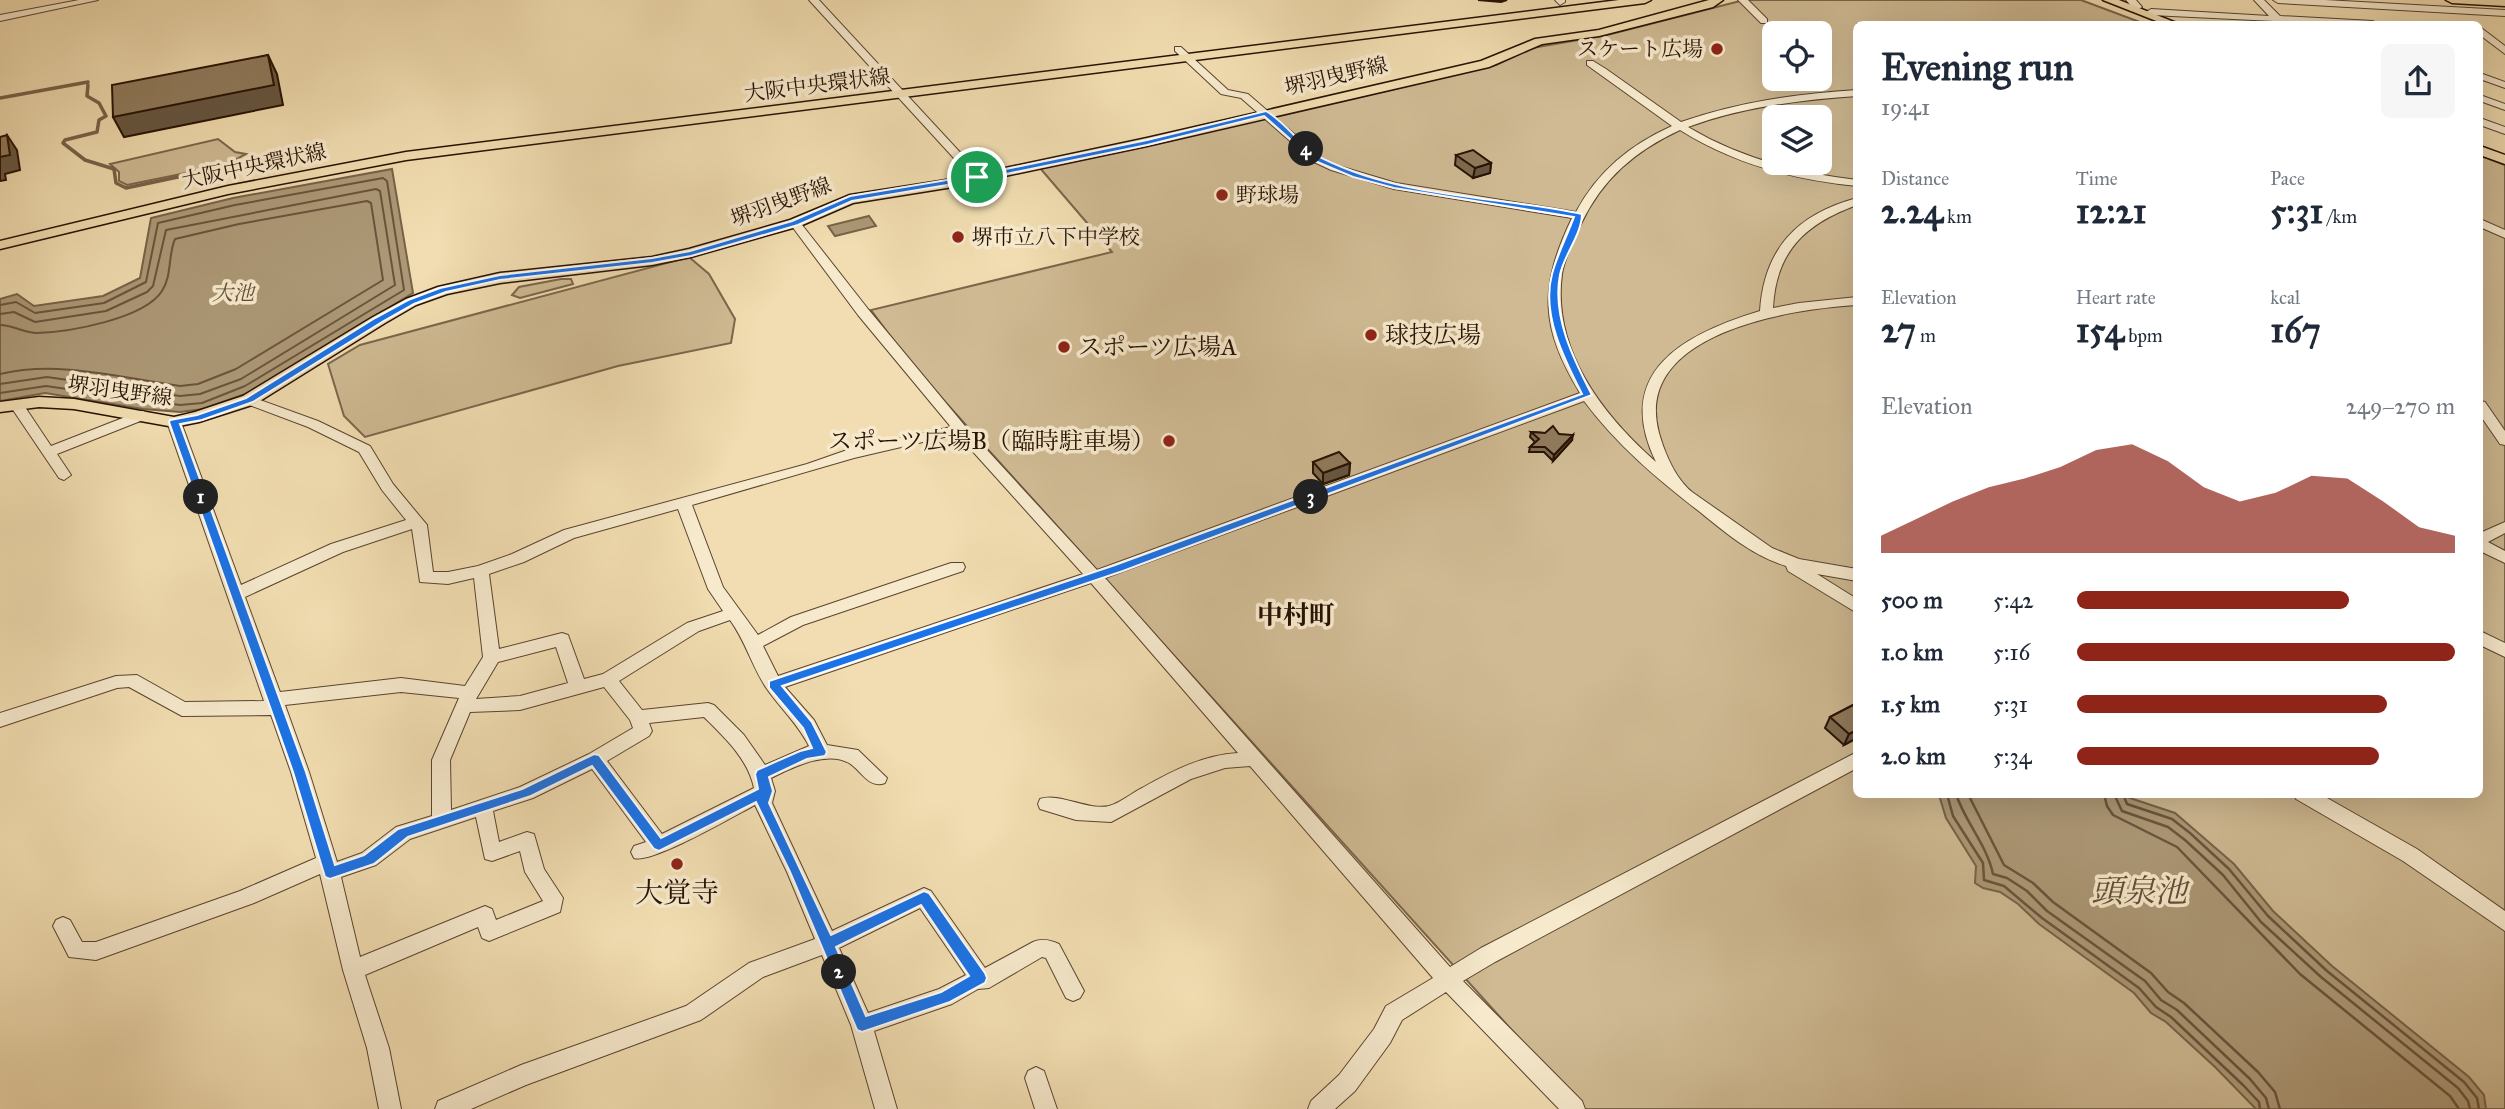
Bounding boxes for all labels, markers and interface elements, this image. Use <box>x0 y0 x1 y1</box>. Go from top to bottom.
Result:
map controls <box>1762 21 1832 175</box>
button: locate <box>1762 21 1832 91</box>
place label: スケート広場 <box>1577 36 1703 62</box>
marker: スケート広場 <box>1709 41 1725 57</box>
text: Evening run <box>1881 44 2074 90</box>
button: share <box>2381 44 2455 118</box>
street label: 堺羽曳野線 <box>1282 52 1390 100</box>
street label: 大阪中央環状線 <box>742 63 892 107</box>
text: 19:41 <box>1881 93 1930 121</box>
button: layers <box>1762 105 1832 175</box>
pin: 4 <box>1288 132 1324 166</box>
text: 4 <box>1300 137 1311 160</box>
street label: 大阪中央環状線 <box>179 138 329 194</box>
pin <box>947 147 1007 207</box>
icon: arrive <box>958 158 996 196</box>
text: Distance <box>1881 167 1949 190</box>
text: Time <box>2076 167 2118 190</box>
text: Pace <box>2270 167 2305 190</box>
street label: 堺羽曳野線 <box>727 172 835 232</box>
place label: 野球場 <box>1236 182 1299 208</box>
marker: 野球場 <box>1214 187 1230 203</box>
text: 2.24 <box>1881 190 1943 233</box>
text: 12:21 <box>2076 190 2147 233</box>
text: 5:31 <box>2270 190 2323 233</box>
text: km <box>1943 205 1972 228</box>
text: /km <box>2323 205 2357 228</box>
place label: 堺市立八下中学校 <box>972 224 1140 250</box>
marker: 堺市立八下中学校 <box>950 229 966 245</box>
water label: 大池 <box>212 280 256 306</box>
text: Elevation <box>1881 286 1956 309</box>
text: Heart rate <box>2076 286 2156 309</box>
text: kcal <box>2270 286 2300 309</box>
text: 27 <box>1881 309 1916 352</box>
text: 154 <box>2076 309 2124 352</box>
text: 167 <box>2270 309 2321 352</box>
place label: 球技広場 <box>1385 320 1481 350</box>
text: m <box>1916 324 1936 347</box>
text: bpm <box>2124 324 2163 347</box>
marker: 球技広場 <box>1363 327 1379 343</box>
place label: スポーツ広場A <box>1078 332 1237 362</box>
marker: スポーツ広場A <box>1056 339 1072 355</box>
street label: 堺羽曳野線 <box>66 371 174 411</box>
text: Elevation <box>1881 392 1972 420</box>
text: 249–270 m <box>2346 392 2455 420</box>
place label: スポーツ広場B（臨時駐車場） <box>828 426 1155 456</box>
marker: スポーツ広場B（臨時駐車場） <box>1161 433 1177 449</box>
pin: 1 <box>184 480 218 514</box>
pin: 3 <box>1294 480 1328 514</box>
text: 1 <box>197 485 204 508</box>
text: 3 <box>1307 485 1314 508</box>
text: 500 m <box>1881 586 1943 614</box>
text: 5:42 <box>1993 586 2034 614</box>
district label: 中村町 <box>1257 599 1335 631</box>
text: 1.0 km <box>1881 638 1943 666</box>
text: 5:16 <box>1993 638 2030 666</box>
text: 1.5 km <box>1881 690 1940 718</box>
text: 5:31 <box>1993 690 2028 718</box>
text: 2.0 km <box>1881 742 1946 770</box>
text: 5:34 <box>1993 742 2032 770</box>
marker: 大覚寺 <box>669 856 685 872</box>
water label: 頭泉池 <box>2091 872 2190 911</box>
place label: 大覚寺 <box>635 875 719 910</box>
pin: 2 <box>822 954 856 990</box>
text: 2 <box>834 960 843 983</box>

